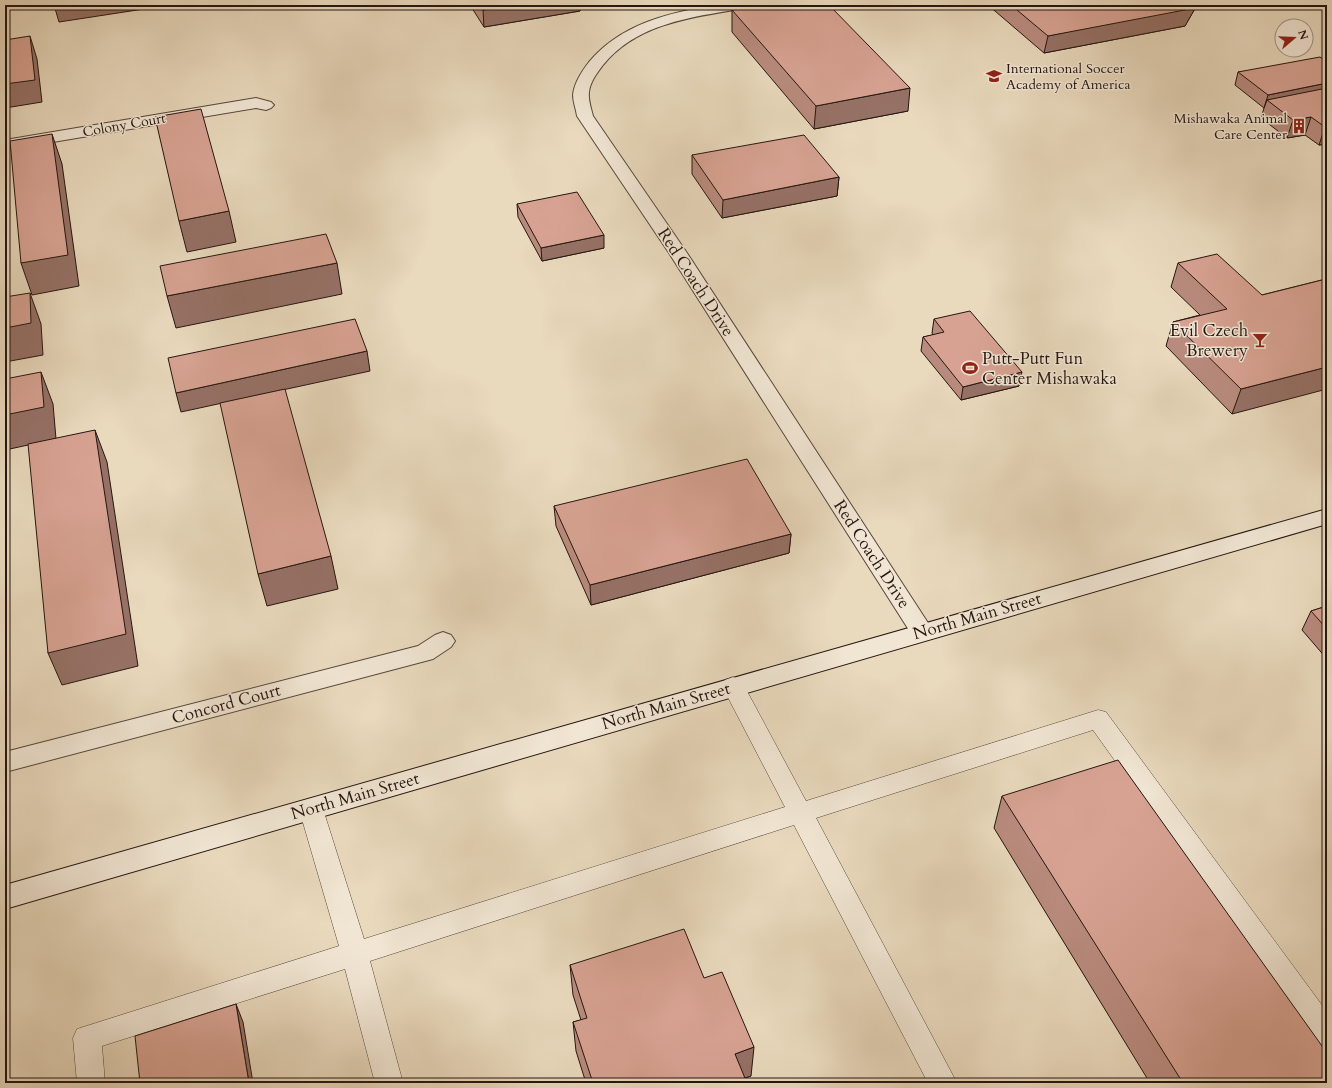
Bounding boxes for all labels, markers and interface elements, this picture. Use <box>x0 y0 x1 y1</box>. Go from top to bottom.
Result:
north arrow <box>1274 18 1314 58</box>
text: N <box>1294 28 1312 42</box>
place label: International Soccer Academy of America <box>1006 59 1130 94</box>
school or university icon: International Soccer Academy of America <box>985 67 1003 85</box>
street label: Colony Court <box>81 108 168 142</box>
place label: Mishawaka Animal Care Center <box>1174 109 1288 144</box>
building icon: Mishawaka Animal Care Center <box>1290 117 1308 135</box>
street label: Red Coach Drive <box>652 223 740 341</box>
place label: Evil Czech Brewery <box>1170 319 1249 362</box>
bar icon: Evil Czech Brewery <box>1251 331 1269 349</box>
place label: Putt-Putt Fun Center Mishawaka <box>982 347 1117 390</box>
sports icon: Putt-Putt Fun Center Mishawaka <box>961 359 979 377</box>
street label: Red Coach Drive <box>828 495 916 613</box>
street label: North Main Street <box>910 587 1044 645</box>
street label: North Main Street <box>599 677 733 735</box>
street label: Concord Court <box>169 678 284 730</box>
street label: North Main Street <box>288 767 422 825</box>

